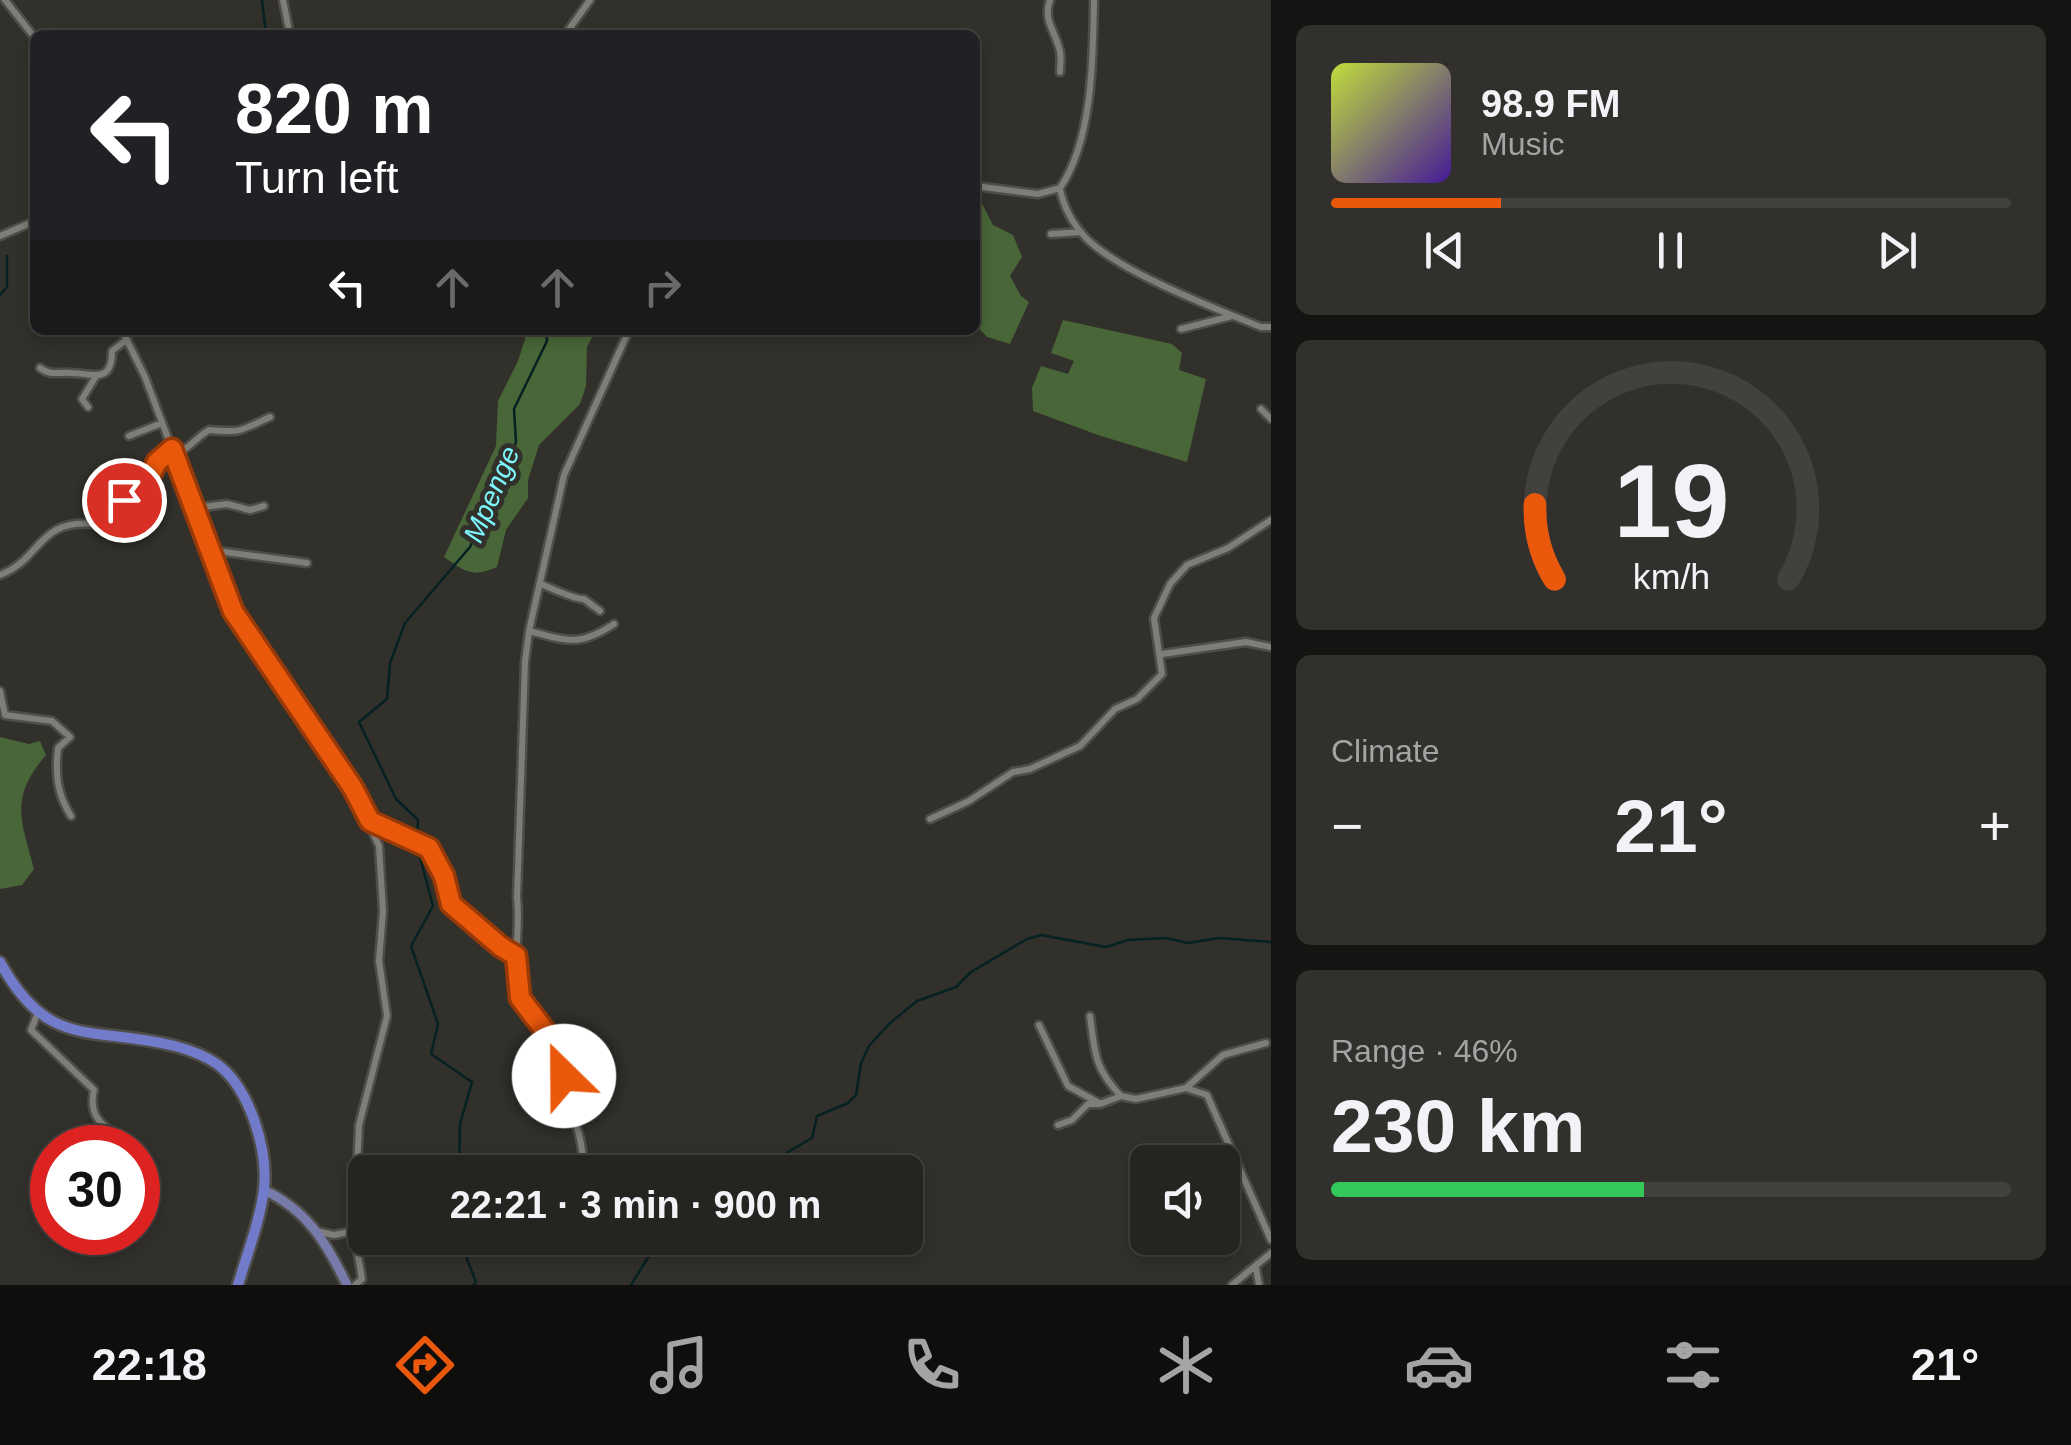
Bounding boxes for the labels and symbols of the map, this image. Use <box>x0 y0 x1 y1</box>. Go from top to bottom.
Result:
water label: Mpenge <box>457 442 525 547</box>
pin <box>82 458 167 543</box>
position arrow <box>512 1024 616 1128</box>
speed limit sign: 30 <box>30 1125 160 1255</box>

